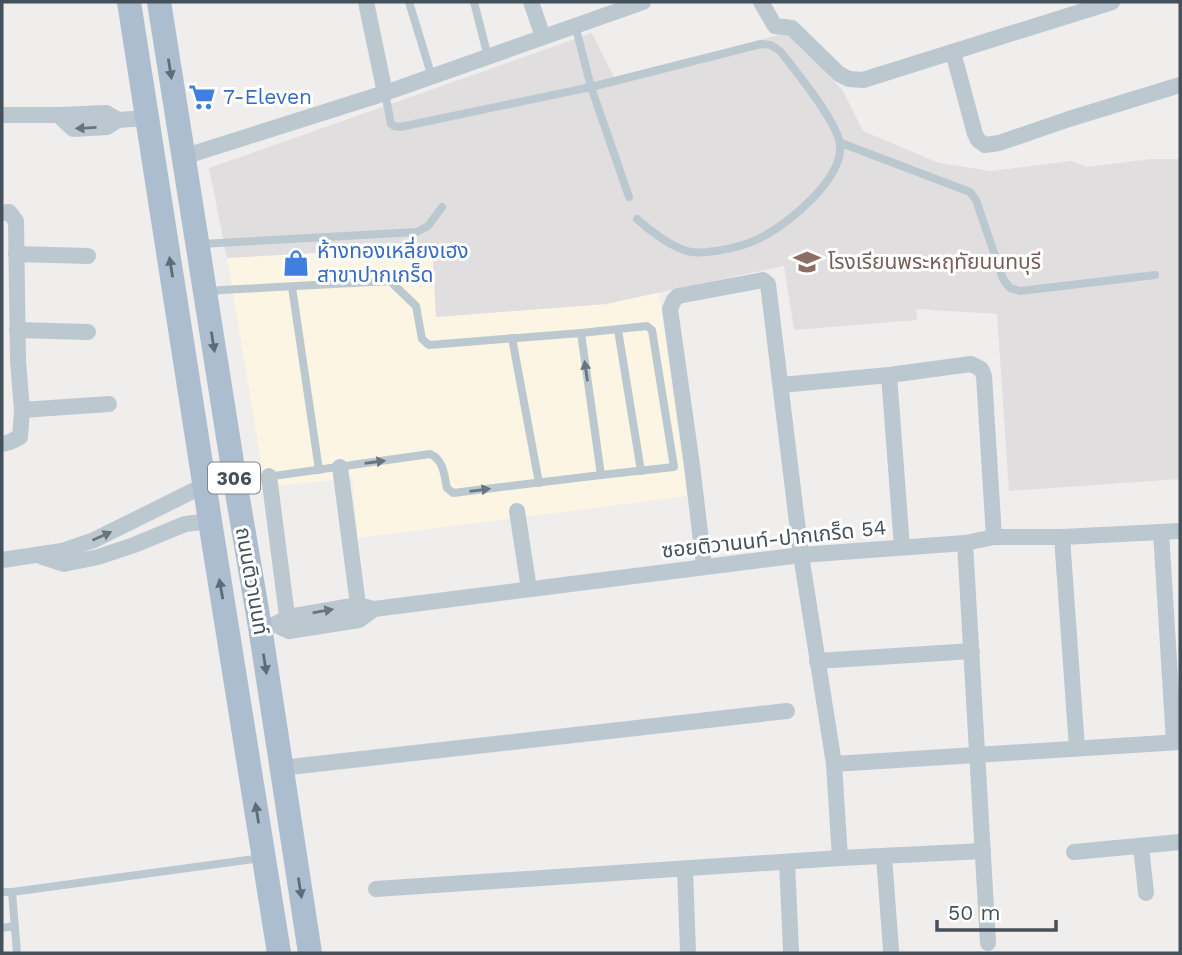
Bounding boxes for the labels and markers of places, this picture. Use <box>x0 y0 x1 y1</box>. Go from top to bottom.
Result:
supermarket icon: 7-Eleven <box>187 82 217 112</box>
place label: 7-Eleven <box>223 84 312 109</box>
place label: ห้างทองเหลี่ยงเฮง สาขาปากเกร็ด <box>317 236 469 287</box>
school or university icon: โรงเรียนพระหฤทัยนนทบุรี <box>792 247 822 277</box>
shop icon: ห้างทองเหลี่ยงเฮง สาขาปากเกร็ด <box>281 248 311 278</box>
place label: โรงเรียนพระหฤทัยนนทบุรี <box>828 249 1041 275</box>

